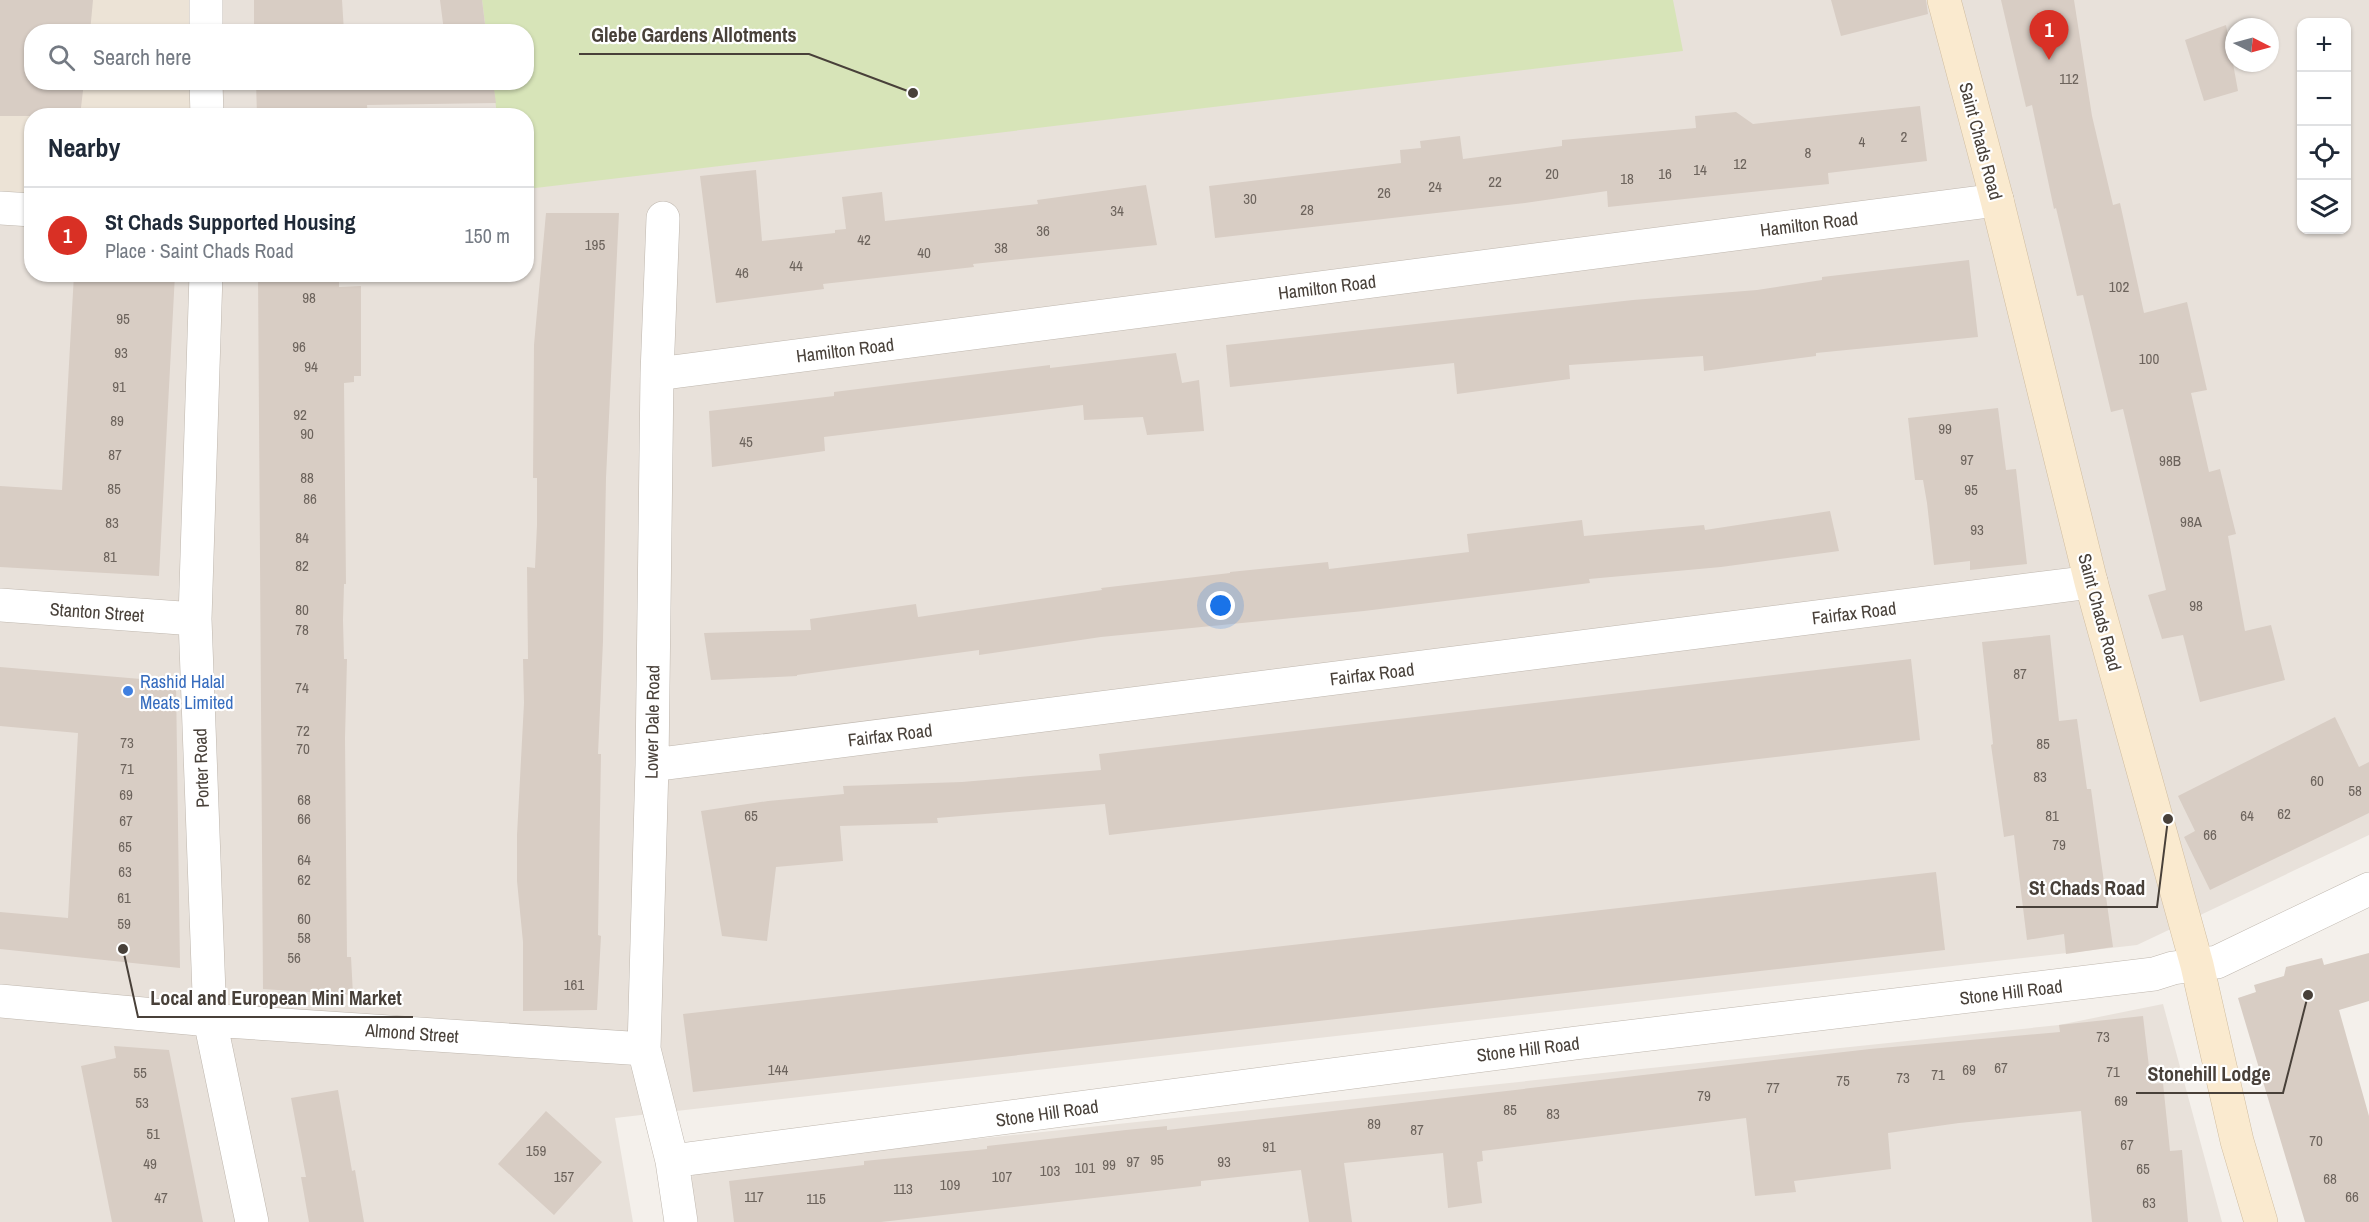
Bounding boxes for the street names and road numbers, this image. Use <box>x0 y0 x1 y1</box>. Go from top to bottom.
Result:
street label: Saint Chads Road <box>1953 80 2009 202</box>
street label: Hamilton Road <box>1759 206 1859 242</box>
street label: Hamilton Road <box>1277 269 1377 305</box>
street label: Hamilton Road <box>795 332 895 368</box>
street label: Saint Chads Road <box>2072 551 2128 673</box>
street label: Fairfax Road <box>1810 595 1898 631</box>
street label: Stanton Street <box>49 596 145 628</box>
street label: Fairfax Road <box>1328 656 1416 692</box>
street label: Lower Dale Road <box>639 665 665 779</box>
street label: Fairfax Road <box>846 717 934 753</box>
street label: Porter Road <box>187 728 215 808</box>
street label: Stone Hill Road <box>1958 973 2064 1011</box>
street label: Almond Street <box>363 1017 460 1049</box>
street label: Stone Hill Road <box>1475 1030 1581 1068</box>
street label: Stone Hill Road <box>994 1093 1100 1133</box>

